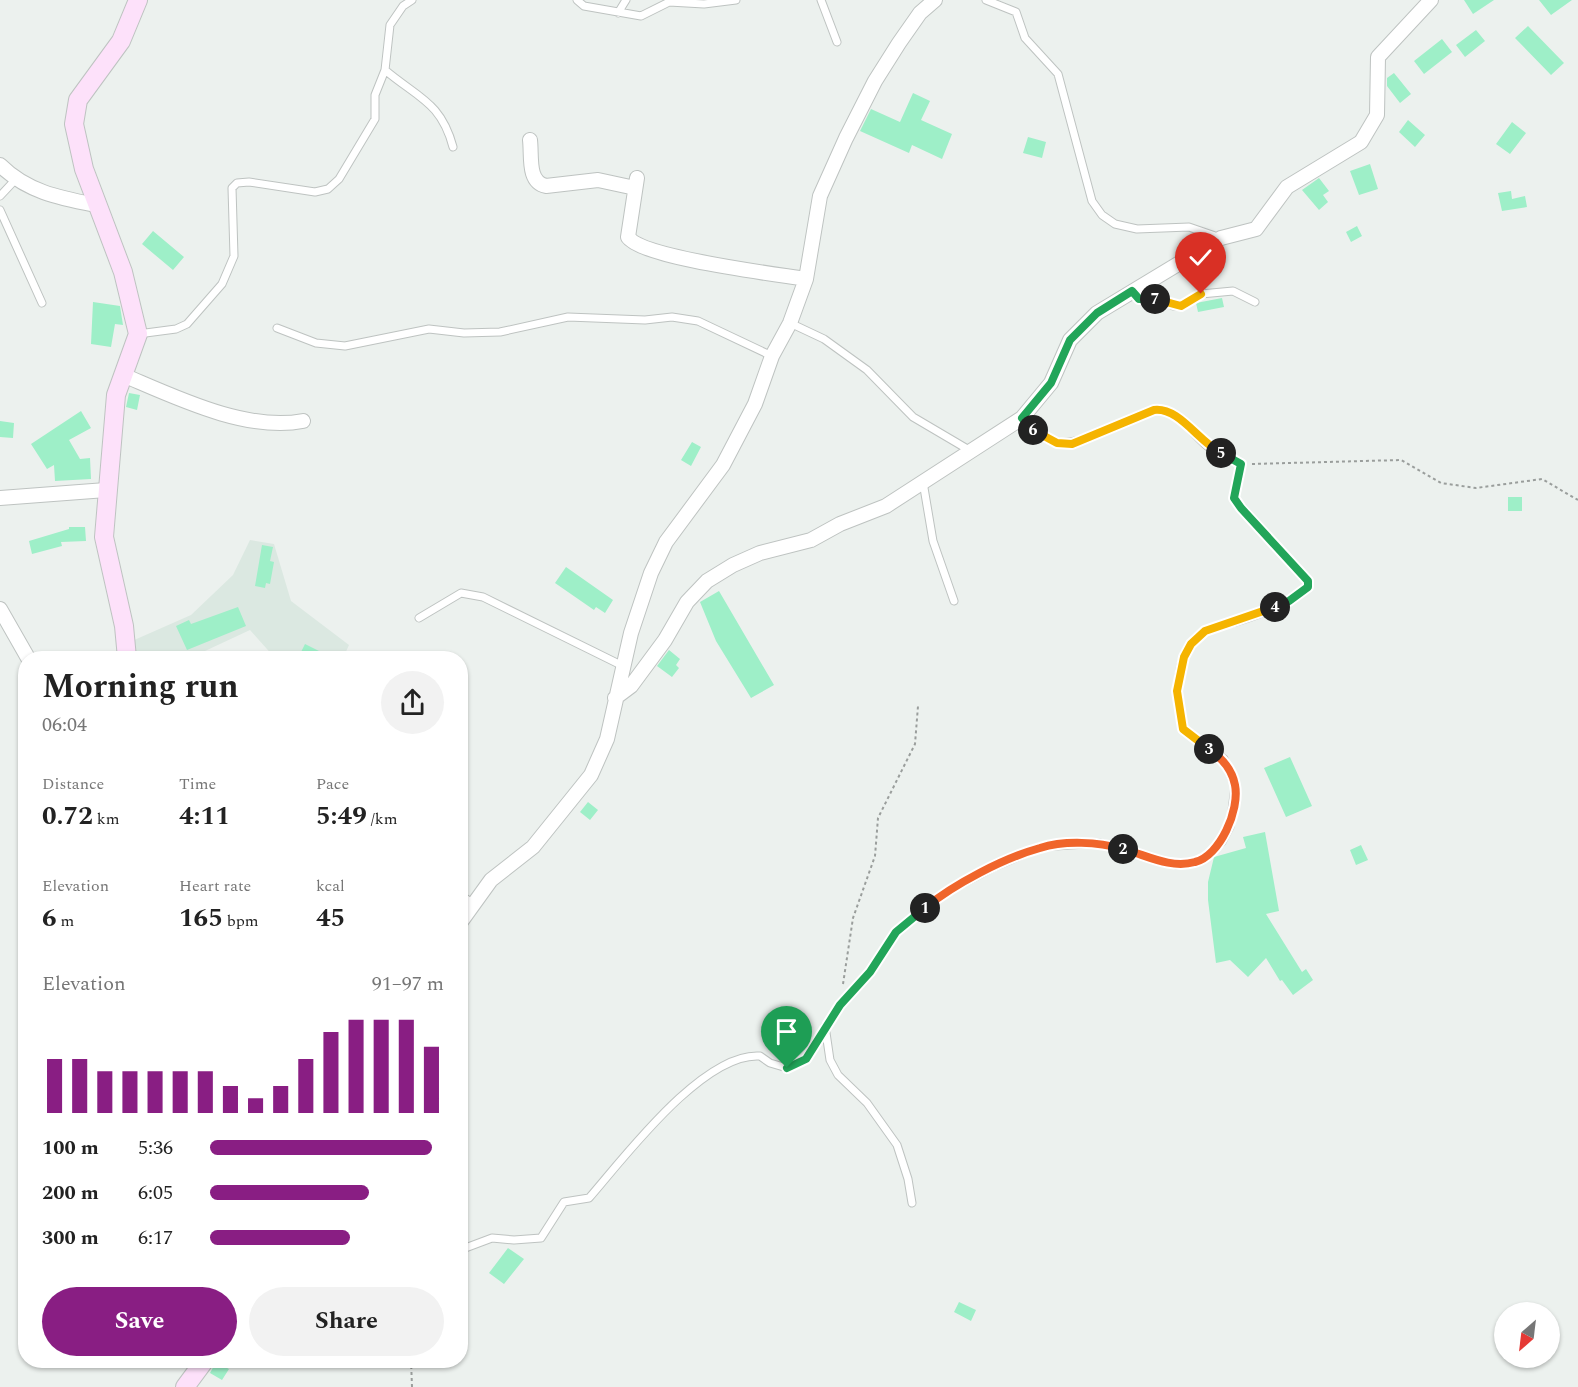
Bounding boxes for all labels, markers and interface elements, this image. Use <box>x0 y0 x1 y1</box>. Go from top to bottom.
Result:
pin <box>1175 232 1226 294</box>
icon: check <box>1184 241 1217 274</box>
pin: 7 <box>1140 284 1170 314</box>
text: 7 <box>1151 287 1159 311</box>
pin: 6 <box>1018 415 1048 445</box>
text: 6 <box>1029 418 1037 442</box>
pin: 5 <box>1206 438 1236 468</box>
text: 5 <box>1217 441 1225 465</box>
pin: 4 <box>1260 592 1290 622</box>
text: 4 <box>1271 595 1279 619</box>
text: Morning run <box>42 662 239 712</box>
button: share <box>381 671 444 734</box>
text: 06:04 <box>42 710 87 740</box>
pin: 3 <box>1194 734 1224 764</box>
text: 3 <box>1205 737 1213 761</box>
text: Distance <box>42 772 104 796</box>
text: Time <box>179 772 216 796</box>
text: Pace <box>316 772 349 796</box>
text: 0.72 <box>42 796 93 836</box>
text: 4:11 <box>179 796 230 836</box>
text: 5:49 <box>316 796 367 836</box>
text: km <box>93 807 119 831</box>
text: /km <box>367 807 397 831</box>
pin: 2 <box>1108 834 1138 864</box>
text: 2 <box>1119 837 1127 861</box>
text: Elevation <box>42 874 109 898</box>
text: Heart rate <box>179 874 251 898</box>
text: kcal <box>316 874 345 898</box>
pin: 1 <box>910 893 940 923</box>
text: 1 <box>921 896 929 920</box>
text: 6 <box>42 898 57 938</box>
text: 165 <box>179 898 223 938</box>
text: 45 <box>316 898 345 938</box>
text: m <box>57 909 74 933</box>
text: bpm <box>223 909 259 933</box>
text: Elevation <box>42 969 126 999</box>
text: 91–97 m <box>372 969 444 999</box>
pin <box>761 1006 812 1068</box>
icon: arrive <box>770 1015 803 1048</box>
text: 100 m <box>42 1133 99 1163</box>
text: 5:36 <box>138 1133 173 1163</box>
text: 200 m <box>42 1178 99 1208</box>
text: 6:05 <box>138 1178 173 1208</box>
text: 300 m <box>42 1223 99 1253</box>
text: 6:17 <box>138 1223 173 1253</box>
button: Save <box>42 1287 237 1356</box>
button: Share <box>249 1287 444 1356</box>
north arrow <box>1494 1302 1560 1368</box>
map controls <box>1494 1302 1560 1368</box>

